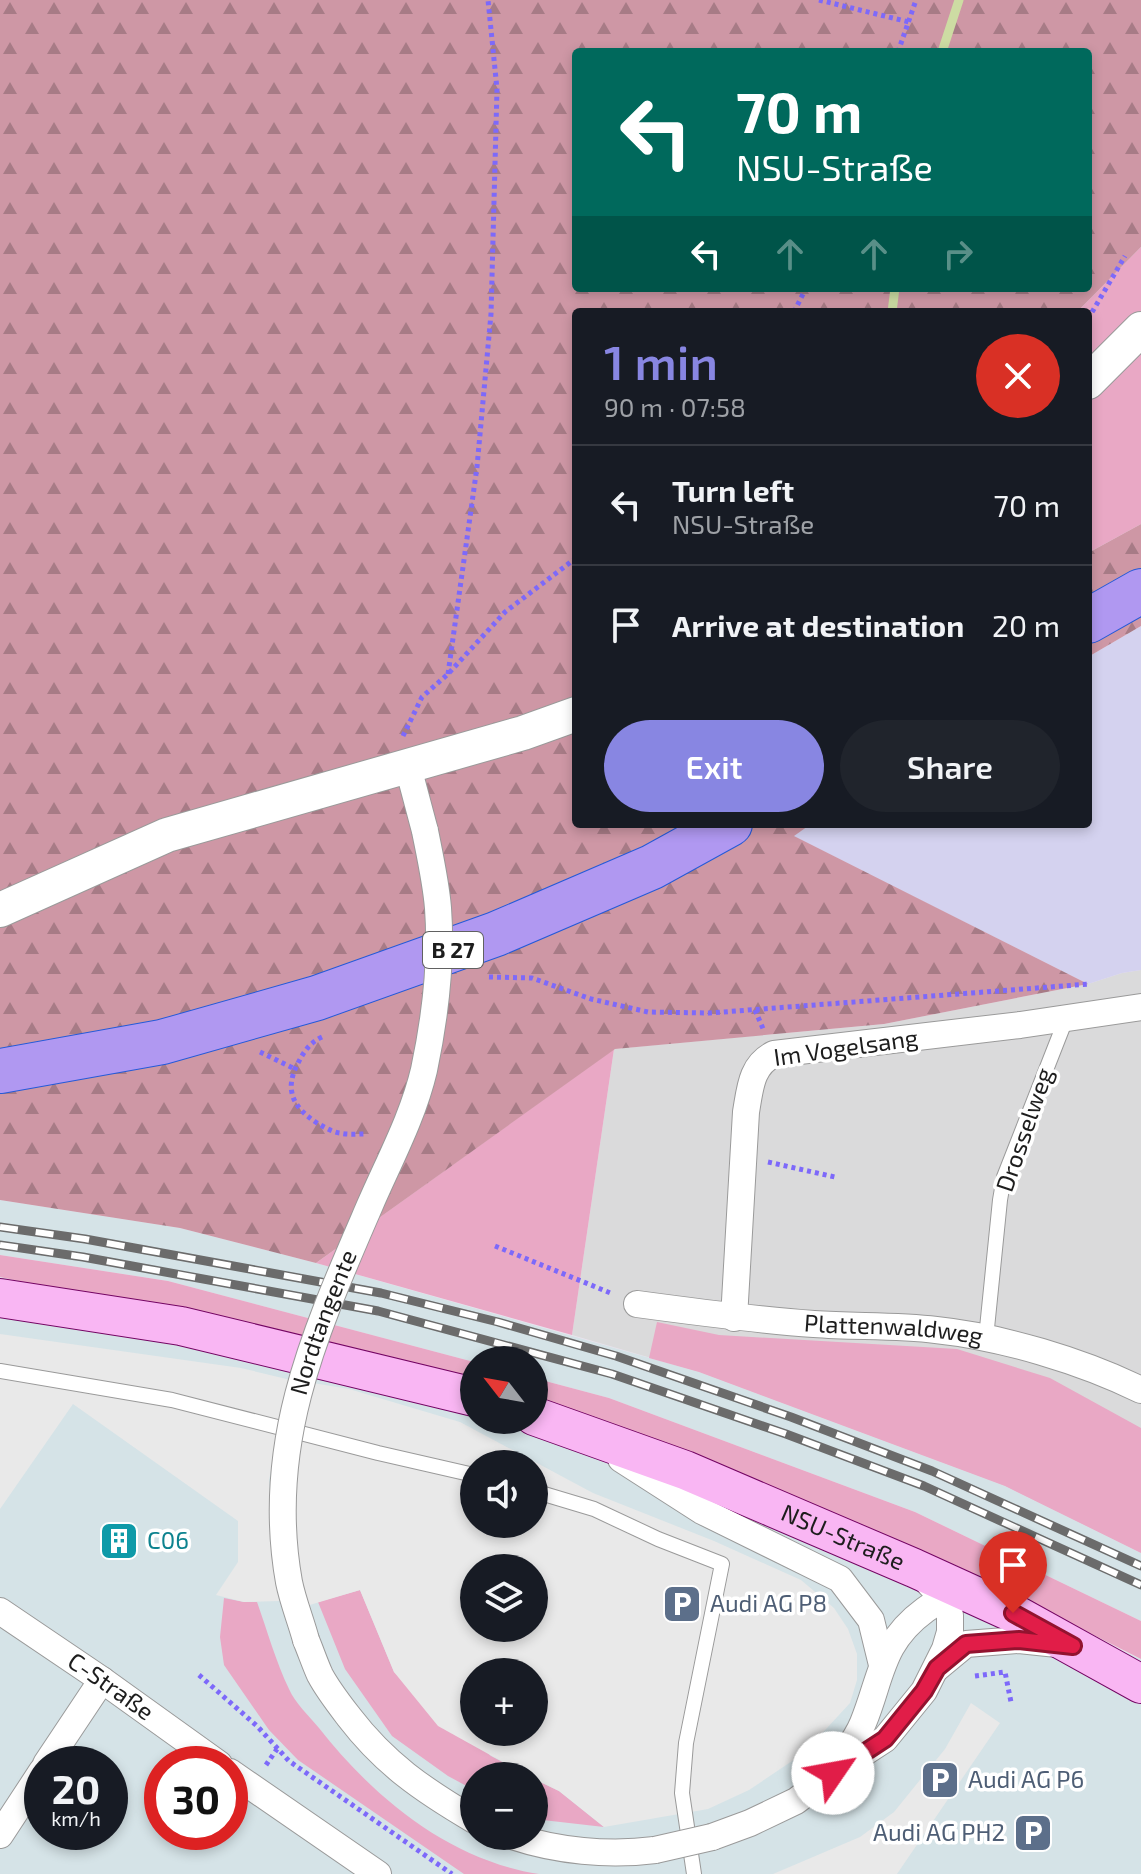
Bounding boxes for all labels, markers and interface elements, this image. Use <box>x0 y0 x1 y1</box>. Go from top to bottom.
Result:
text: 70 m <box>736 77 862 144</box>
icon: left <box>604 80 708 184</box>
text: NSU-Straße <box>736 145 933 188</box>
icon: left <box>684 232 728 276</box>
icon: ahead <box>768 232 812 276</box>
icon: ahead <box>852 232 896 276</box>
icon: right <box>936 232 980 276</box>
text: 1 min <box>604 332 718 390</box>
button: close <box>976 334 1060 418</box>
text: 90 m · 07:58 <box>604 391 746 422</box>
text: Turn left <box>672 472 794 508</box>
icon: left <box>604 483 648 527</box>
text: 70 m <box>994 487 1060 523</box>
text: NSU-Straße <box>672 508 814 539</box>
icon: arrive <box>604 603 648 647</box>
text: Arrive at destination <box>672 607 964 643</box>
text: 20 m <box>992 607 1060 643</box>
button: Exit <box>604 720 824 812</box>
button: Share <box>840 720 1060 812</box>
road number: B 27 <box>423 932 483 968</box>
street label: Im Vogelsang <box>772 1022 920 1071</box>
street label: Drosselweg <box>989 1064 1058 1195</box>
street label: Nordtangente <box>283 1245 362 1398</box>
street label: Plattenwaldweg <box>803 1307 986 1350</box>
north arrow <box>460 1346 548 1434</box>
map controls <box>460 1346 548 1850</box>
button: sound <box>460 1450 548 1538</box>
street label: NSU-Straße <box>777 1497 909 1575</box>
building icon: C06 <box>98 1520 140 1562</box>
place label: C06 <box>147 1525 189 1554</box>
pin <box>979 1531 1047 1613</box>
icon: arrive <box>991 1543 1035 1587</box>
button: layers <box>460 1554 548 1642</box>
parking icon: Audi AG P8 <box>661 1583 703 1625</box>
place label: Audi AG P8 <box>710 1588 827 1617</box>
street label: C-Straße <box>63 1645 160 1726</box>
button: + <box>460 1658 548 1746</box>
position arrow <box>791 1731 875 1815</box>
speed limit sign: 30 <box>144 1746 248 1850</box>
parking icon: Audi AG P6 <box>919 1759 961 1801</box>
button: − <box>460 1762 548 1850</box>
text: 20 <box>52 1764 100 1812</box>
place label: Audi AG P6 <box>968 1764 1084 1793</box>
text: km/h <box>51 1806 101 1830</box>
parking icon: Audi AG PH2 <box>1012 1812 1054 1854</box>
place label: Audi AG PH2 <box>873 1817 1005 1846</box>

